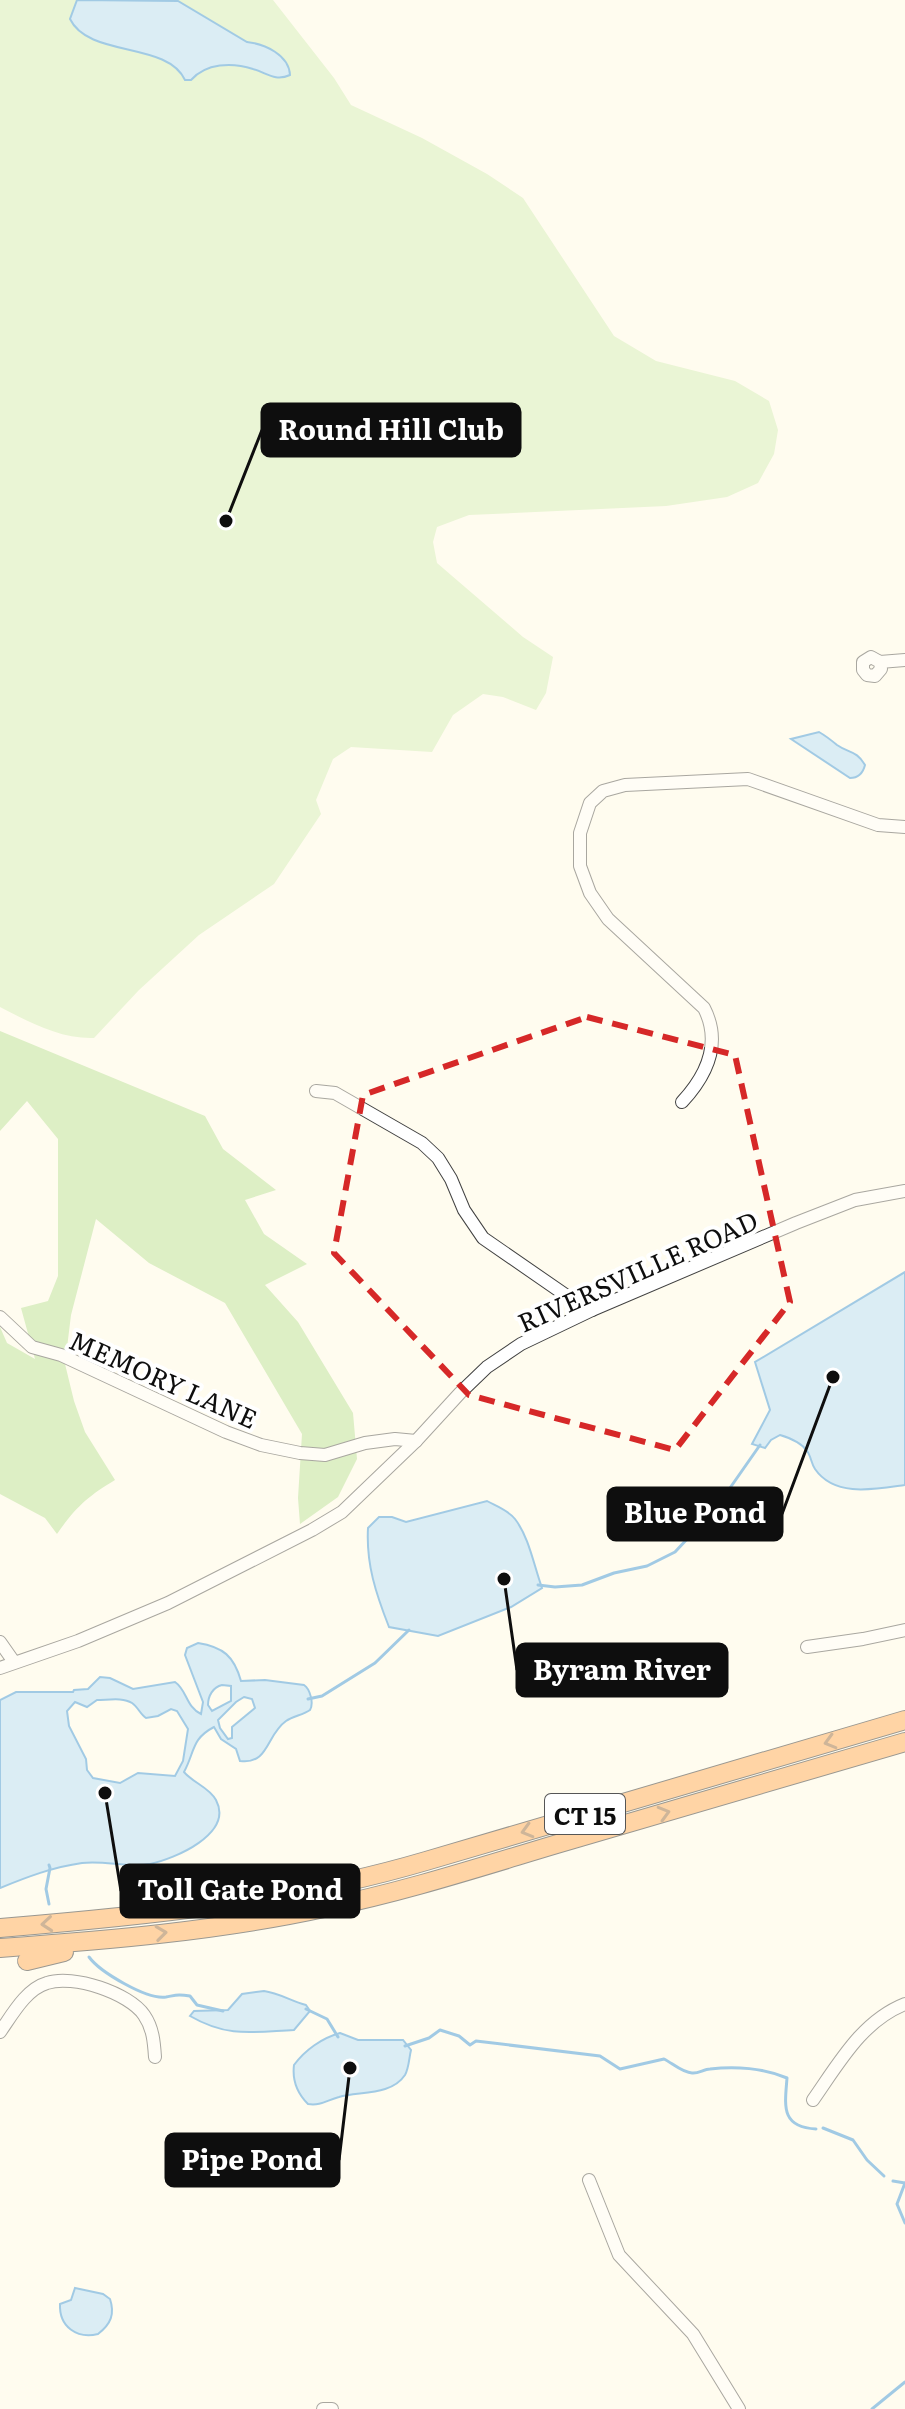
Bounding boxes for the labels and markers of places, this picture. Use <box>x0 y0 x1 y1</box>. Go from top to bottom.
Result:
callout: Round Hill Club <box>262 404 520 456</box>
callout: Blue Pond <box>608 1488 782 1540</box>
callout: Byram River <box>517 1644 727 1696</box>
callout: Toll Gate Pond <box>121 1865 359 1917</box>
callout: Pipe Pond <box>166 2134 339 2186</box>

